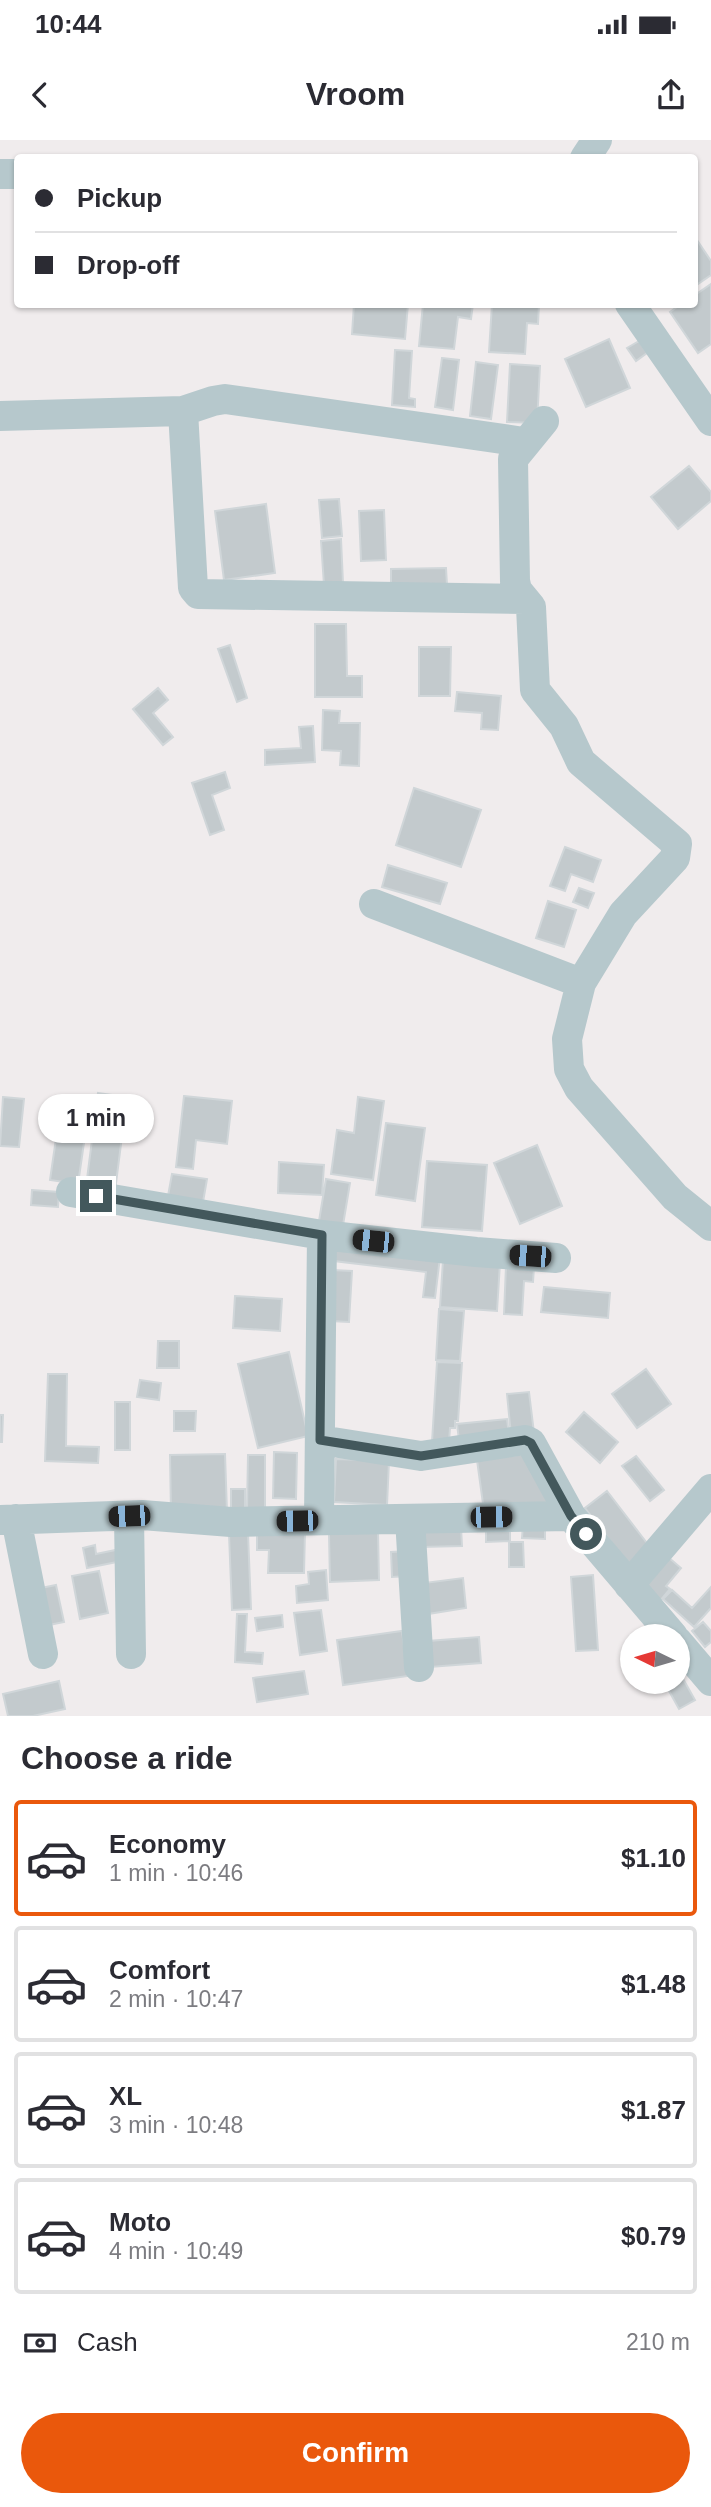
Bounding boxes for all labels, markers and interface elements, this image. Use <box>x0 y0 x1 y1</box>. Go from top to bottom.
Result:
text: 10:44 <box>35 9 102 39</box>
icon: back <box>21 76 59 114</box>
text: Vroom <box>306 76 405 112</box>
icon: share <box>652 76 690 114</box>
text: Pickup <box>77 183 162 213</box>
text: Drop-off <box>77 250 180 280</box>
callout: 1 min <box>38 1094 154 1144</box>
text: 1 min <box>66 1105 126 1131</box>
route end <box>80 1180 112 1212</box>
car <box>352 1228 395 1254</box>
car <box>509 1244 552 1268</box>
car <box>108 1505 151 1527</box>
car <box>470 1506 513 1528</box>
car <box>276 1510 319 1532</box>
route start <box>570 1518 602 1550</box>
north arrow <box>620 1624 690 1694</box>
map controls <box>620 1624 690 1694</box>
text: Choose a ride <box>21 1740 233 1776</box>
icon: car <box>25 1827 88 1890</box>
text: Economy <box>109 1829 226 1859</box>
text: $1.10 <box>621 1843 686 1873</box>
text: 1 min · 10:46 <box>109 1860 243 1886</box>
icon: car <box>25 1953 88 2016</box>
text: Comfort <box>109 1955 210 1985</box>
text: $1.48 <box>621 1969 686 1999</box>
text: 2 min · 10:47 <box>109 1986 243 2012</box>
icon: car <box>25 2079 88 2142</box>
text: XL <box>109 2081 142 2111</box>
text: $1.87 <box>621 2095 686 2125</box>
text: 3 min · 10:48 <box>109 2112 243 2138</box>
icon: car <box>25 2205 88 2268</box>
text: Moto <box>109 2207 171 2237</box>
text: $0.79 <box>621 2221 686 2251</box>
text: 4 min · 10:49 <box>109 2238 243 2264</box>
icon: cash <box>21 2324 59 2362</box>
text: Cash <box>77 2327 138 2357</box>
text: 210 m <box>626 2329 690 2355</box>
button: Confirm <box>21 2413 690 2493</box>

